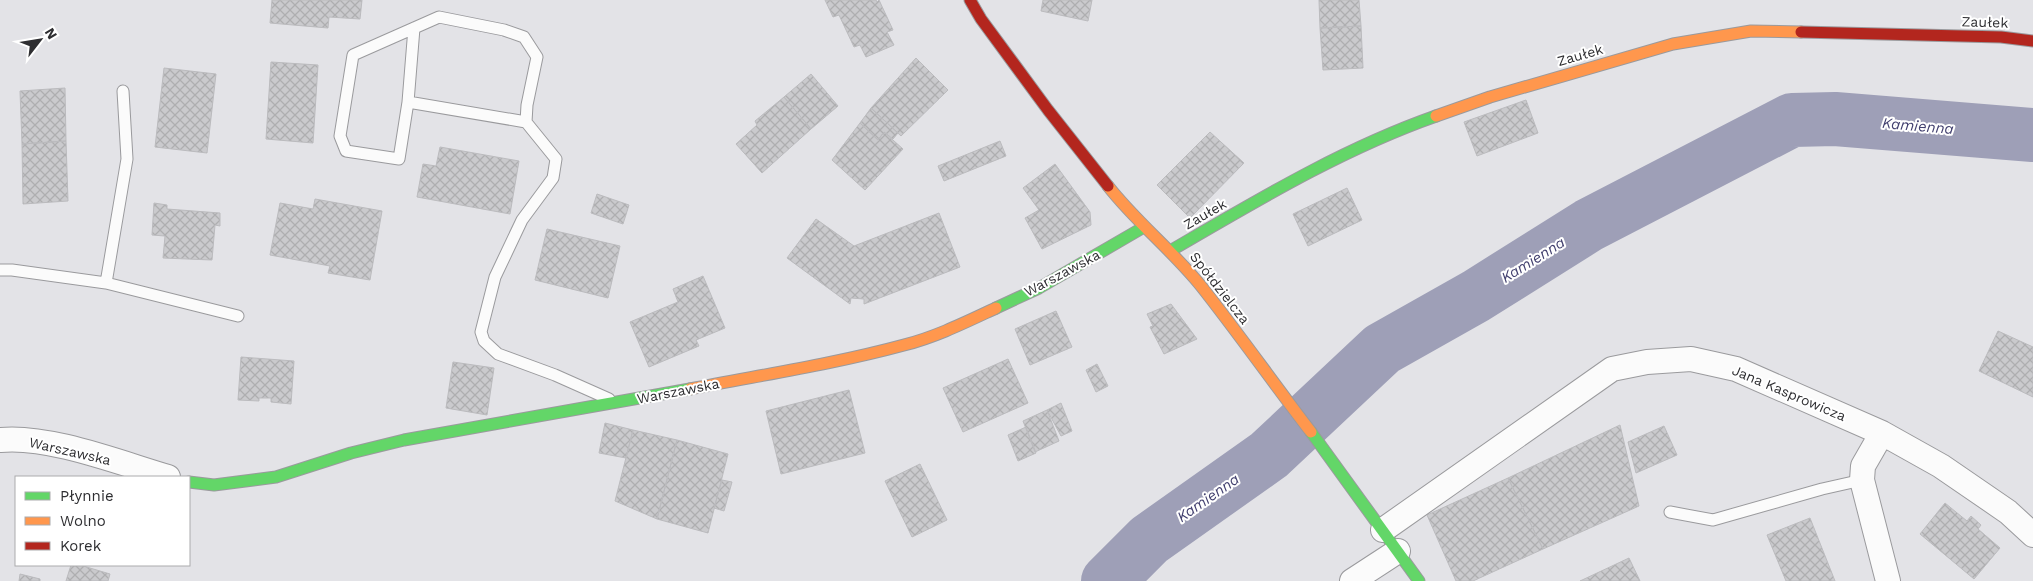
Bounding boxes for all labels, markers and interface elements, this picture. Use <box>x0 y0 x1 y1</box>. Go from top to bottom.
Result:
street label: Zaułek <box>1961 13 2009 31</box>
north arrow <box>15 15 65 65</box>
text: N <box>42 25 61 42</box>
street label: Zaułek <box>1555 41 1605 69</box>
water label: Kamienna <box>1881 114 1955 138</box>
street label: Zaułek <box>1181 195 1229 233</box>
water label: Kamienna <box>1498 233 1568 287</box>
street label: Warszawska <box>1021 246 1103 300</box>
street label: Spółdzielcza <box>1187 249 1253 327</box>
street label: Jana Kasprowicza <box>1730 362 1848 424</box>
street label: Warszawska <box>635 375 721 407</box>
street label: Warszawska <box>28 434 113 468</box>
water label: Kamienna <box>1173 470 1243 526</box>
legend <box>15 476 190 566</box>
text: Płynnie <box>60 487 114 505</box>
text: Wolno <box>60 512 106 530</box>
text: Korek <box>60 537 102 555</box>

